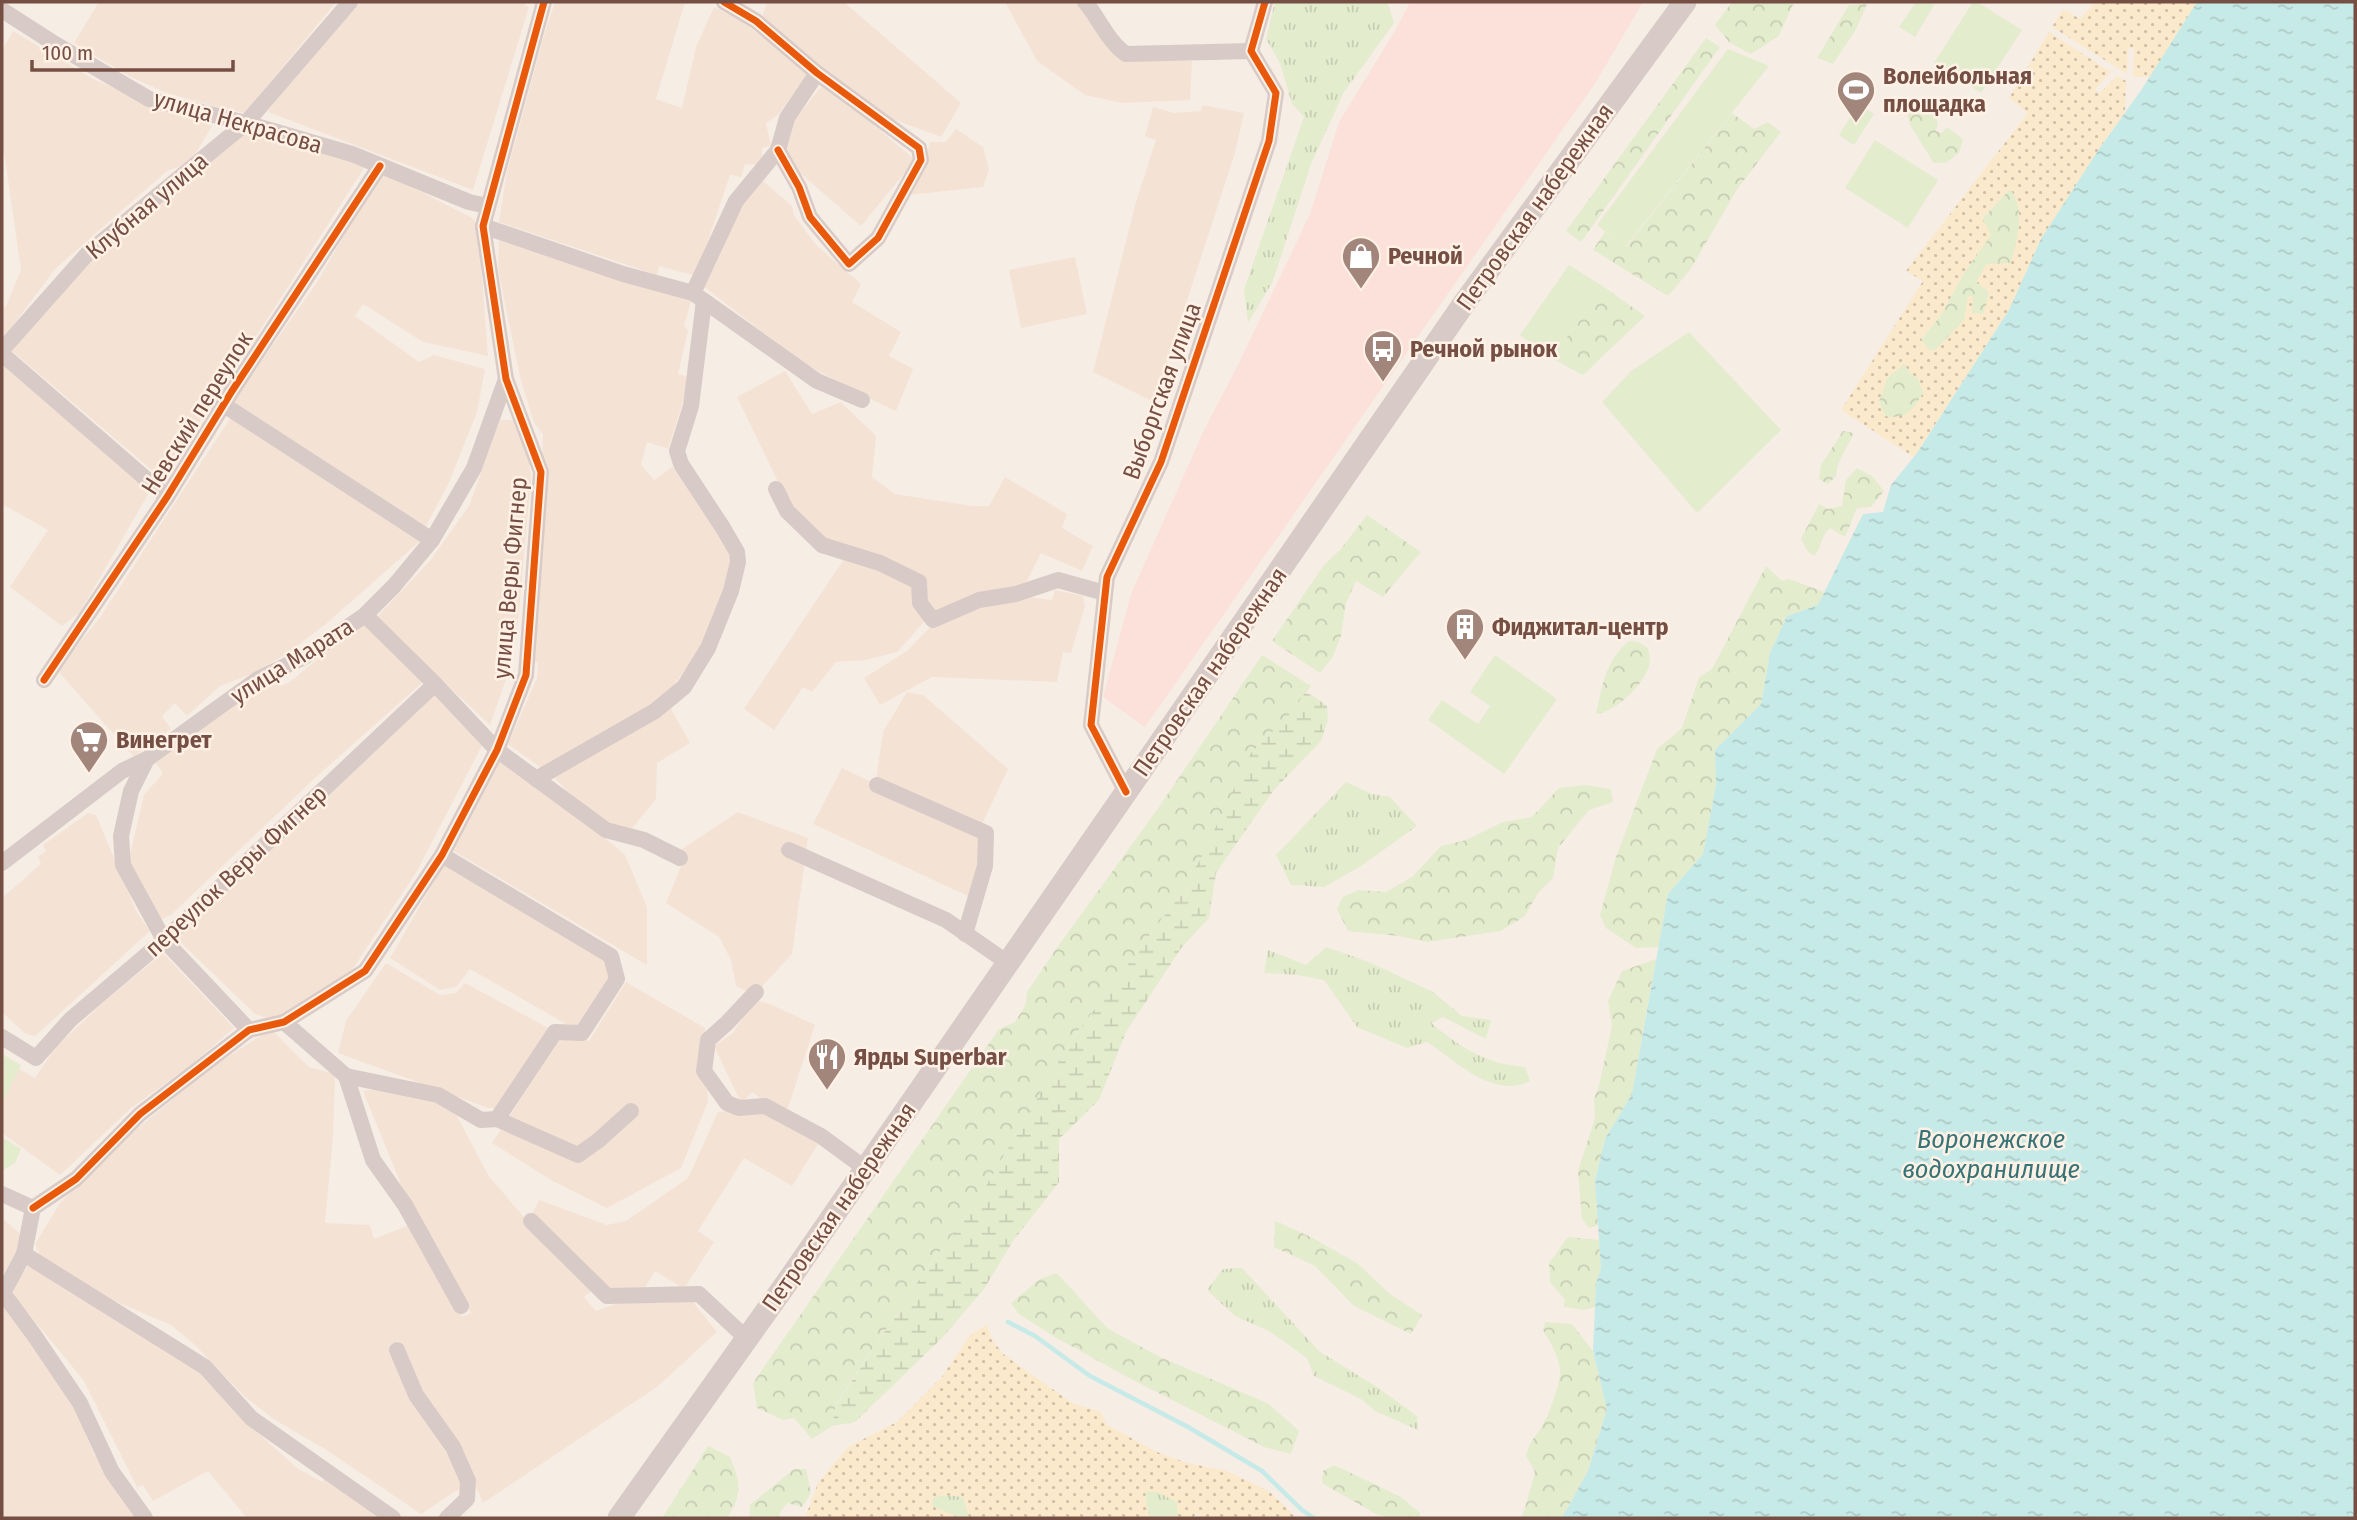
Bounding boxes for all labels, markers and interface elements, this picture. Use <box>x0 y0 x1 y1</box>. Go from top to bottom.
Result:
scale bar <box>32 28 233 72</box>
text: 100 m <box>42 40 93 66</box>
place label: Волейбольная площадка <box>1883 62 2032 118</box>
sports icon: Волейбольная площадка <box>1835 69 1877 124</box>
street label: улица Некрасова <box>151 85 325 159</box>
street label: Петровская набережная <box>1451 98 1619 316</box>
street label: Клубная улица <box>80 147 214 265</box>
shop icon: Речной <box>1340 235 1382 290</box>
place label: Речной <box>1388 242 1463 270</box>
street label: Выборгская улица <box>1117 299 1207 483</box>
street label: Невский переулок <box>136 326 259 500</box>
bus stop icon: Речной рынок <box>1362 328 1404 383</box>
place label: Речной рынок <box>1410 335 1558 363</box>
street label: улица Веры Фигнер <box>487 476 533 680</box>
street label: Петровская набережная <box>1127 562 1293 782</box>
building icon: Фиджитал-центр <box>1444 606 1486 661</box>
street label: улица Марата <box>226 612 358 710</box>
place label: Фиджитал-центр <box>1492 613 1669 641</box>
supermarket icon: Винегрет <box>68 719 110 774</box>
place label: Винегрет <box>116 726 212 754</box>
street label: переулок Веры Фигнер <box>139 780 333 962</box>
restaurant icon: Ярды Superbar <box>806 1036 848 1091</box>
place label: Ярды Superbar <box>854 1043 1007 1071</box>
street label: Петровская набережная <box>756 1097 922 1317</box>
water label: Воронежское водохранилище <box>1902 1124 2080 1185</box>

